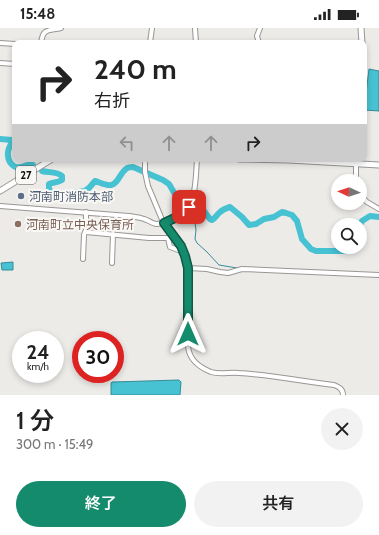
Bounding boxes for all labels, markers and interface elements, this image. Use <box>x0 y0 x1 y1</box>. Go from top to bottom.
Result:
text: 15:48 <box>20 5 55 23</box>
text: 240 m <box>94 52 177 86</box>
icon: right <box>28 56 80 108</box>
text: 右折 <box>94 90 130 112</box>
icon: left <box>116 132 138 154</box>
icon: ahead <box>158 132 180 154</box>
icon: ahead <box>200 132 222 154</box>
icon: right <box>242 132 264 154</box>
road number: 27 <box>16 166 36 184</box>
north arrow <box>331 174 367 210</box>
map controls <box>331 174 367 254</box>
place label: 河南町消防本部 <box>29 189 113 204</box>
pin <box>172 190 206 224</box>
marker: 河南町消防本部 <box>16 191 26 201</box>
icon: arrive <box>178 196 200 218</box>
place label: 河南町立中央保育所 <box>26 217 134 232</box>
button: search <box>331 218 367 254</box>
marker: 河南町立中央保育所 <box>13 219 23 229</box>
position arrow <box>167 313 209 355</box>
speed limit sign: 30 <box>72 331 124 383</box>
text: 24 <box>27 340 50 364</box>
text: km/h <box>27 360 49 373</box>
text: 1 分 <box>16 406 54 435</box>
button: close <box>321 408 363 450</box>
text: 300 m · 15:49 <box>16 436 93 452</box>
button: 終了 <box>16 481 186 527</box>
button: 共有 <box>194 481 363 527</box>

